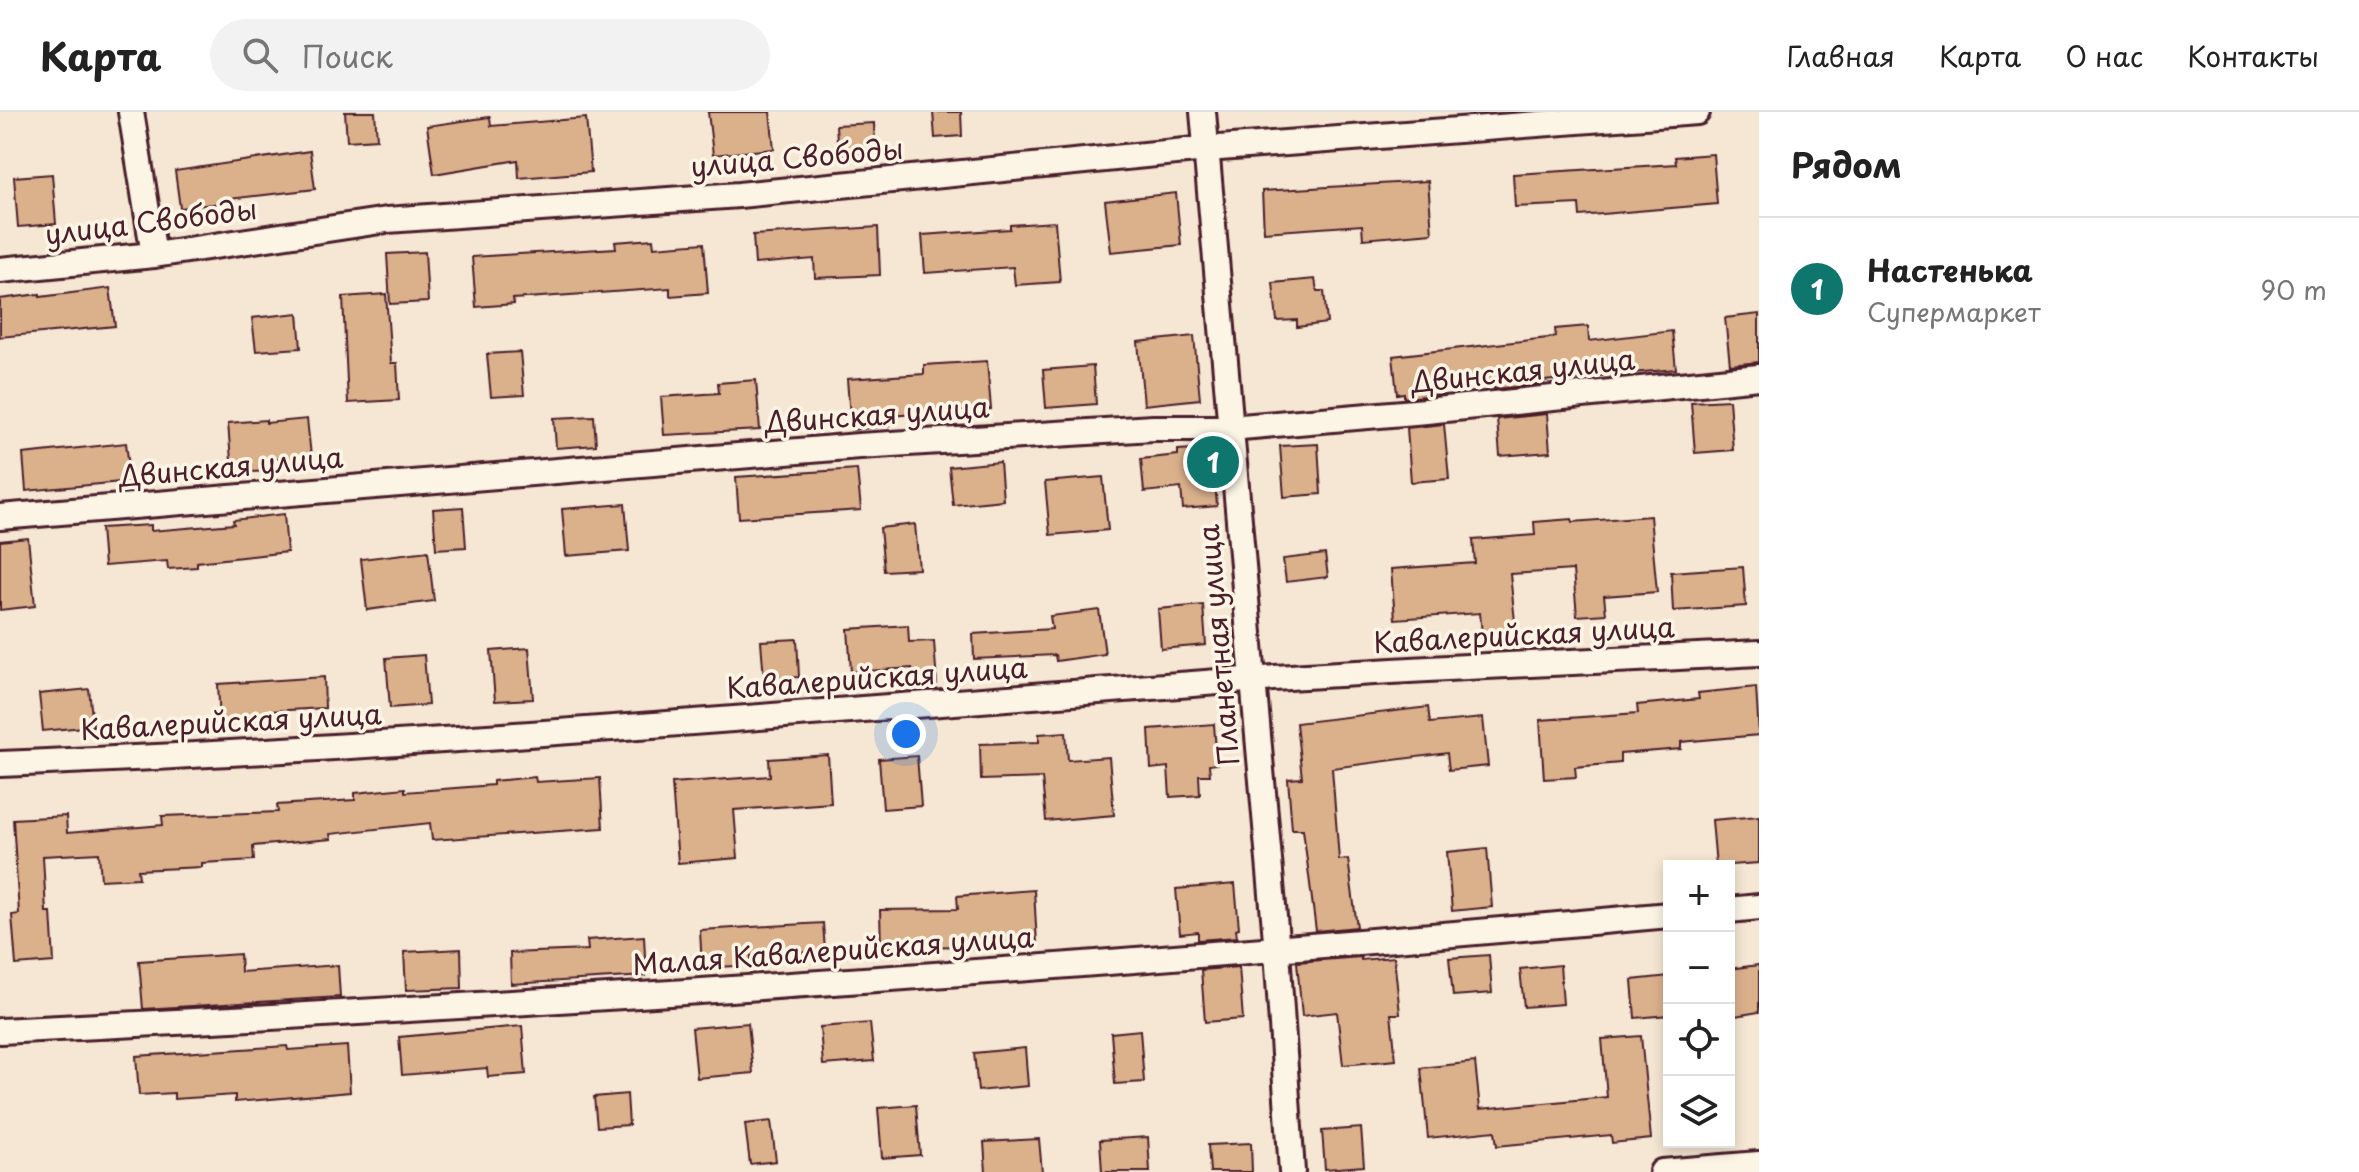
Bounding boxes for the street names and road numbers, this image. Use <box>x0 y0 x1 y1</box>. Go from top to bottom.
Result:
street label: улица Свободы <box>689 126 905 187</box>
street label: улица Свободы <box>42 186 259 255</box>
street label: Двинская улица <box>1408 336 1637 403</box>
street label: Двинская улица <box>762 384 991 443</box>
street label: Двинская улица <box>116 434 345 497</box>
street label: Планетная улица <box>1186 522 1249 767</box>
street label: Кавалерийская улица <box>1372 604 1676 663</box>
street label: Кавалерийская улица <box>725 645 1029 708</box>
street label: Кавалерийская улица <box>79 691 383 750</box>
street label: Малая Кавалерийская улица <box>631 914 1035 985</box>

